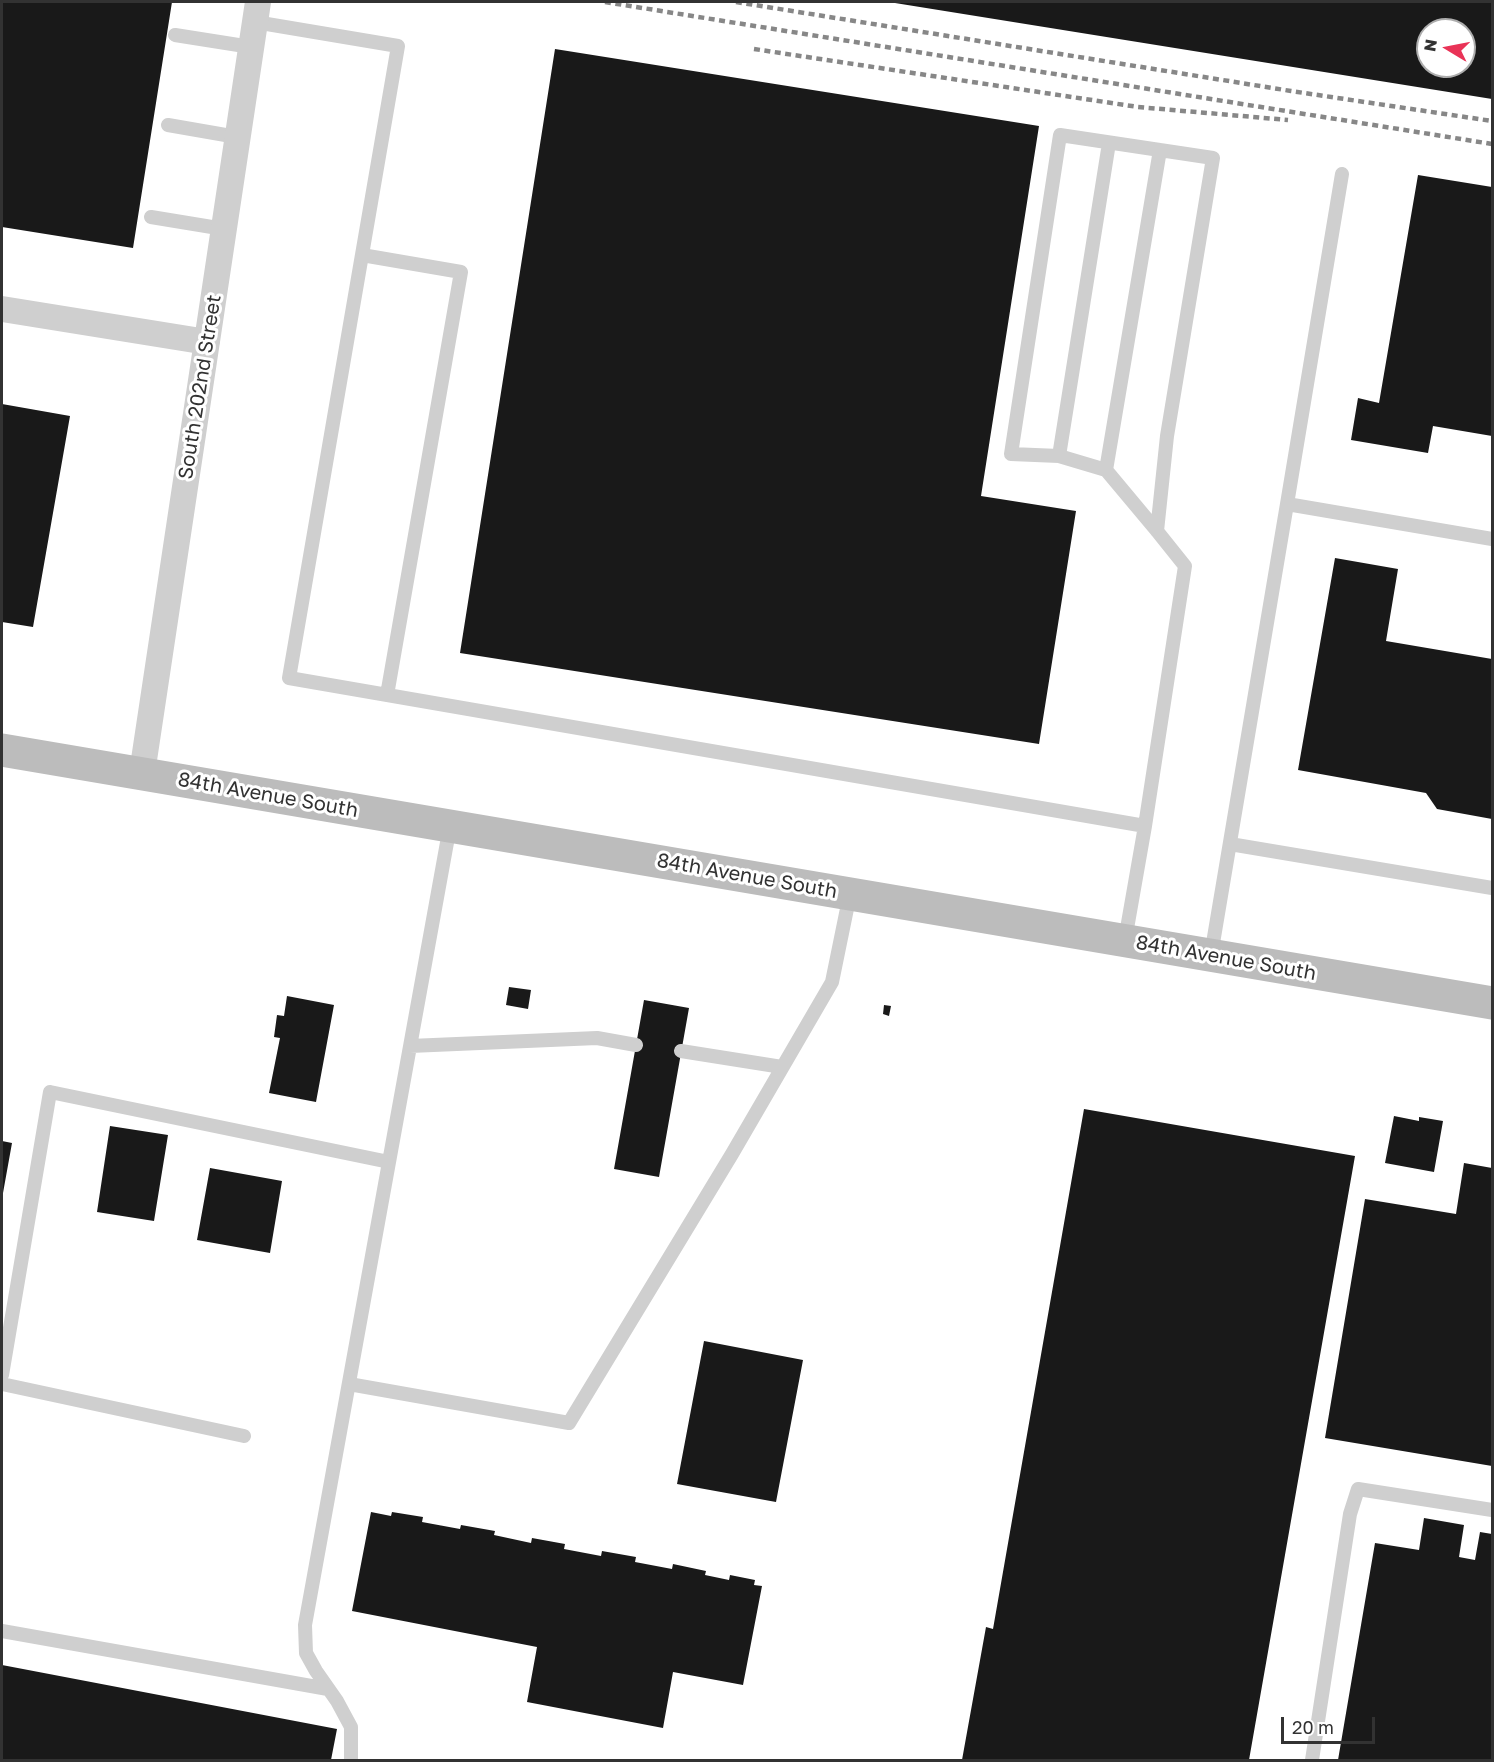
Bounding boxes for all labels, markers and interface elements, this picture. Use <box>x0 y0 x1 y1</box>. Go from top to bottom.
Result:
north arrow <box>1416 18 1476 78</box>
text: N <box>1419 37 1441 53</box>
street label: South 202nd Street <box>174 293 226 481</box>
street label: 84th Avenue South <box>176 767 360 823</box>
street label: 84th Avenue South <box>655 848 839 904</box>
street label: 84th Avenue South <box>1134 930 1318 986</box>
scale bar <box>1284 1705 1378 1743</box>
text: 20 m <box>1292 1716 1334 1738</box>

